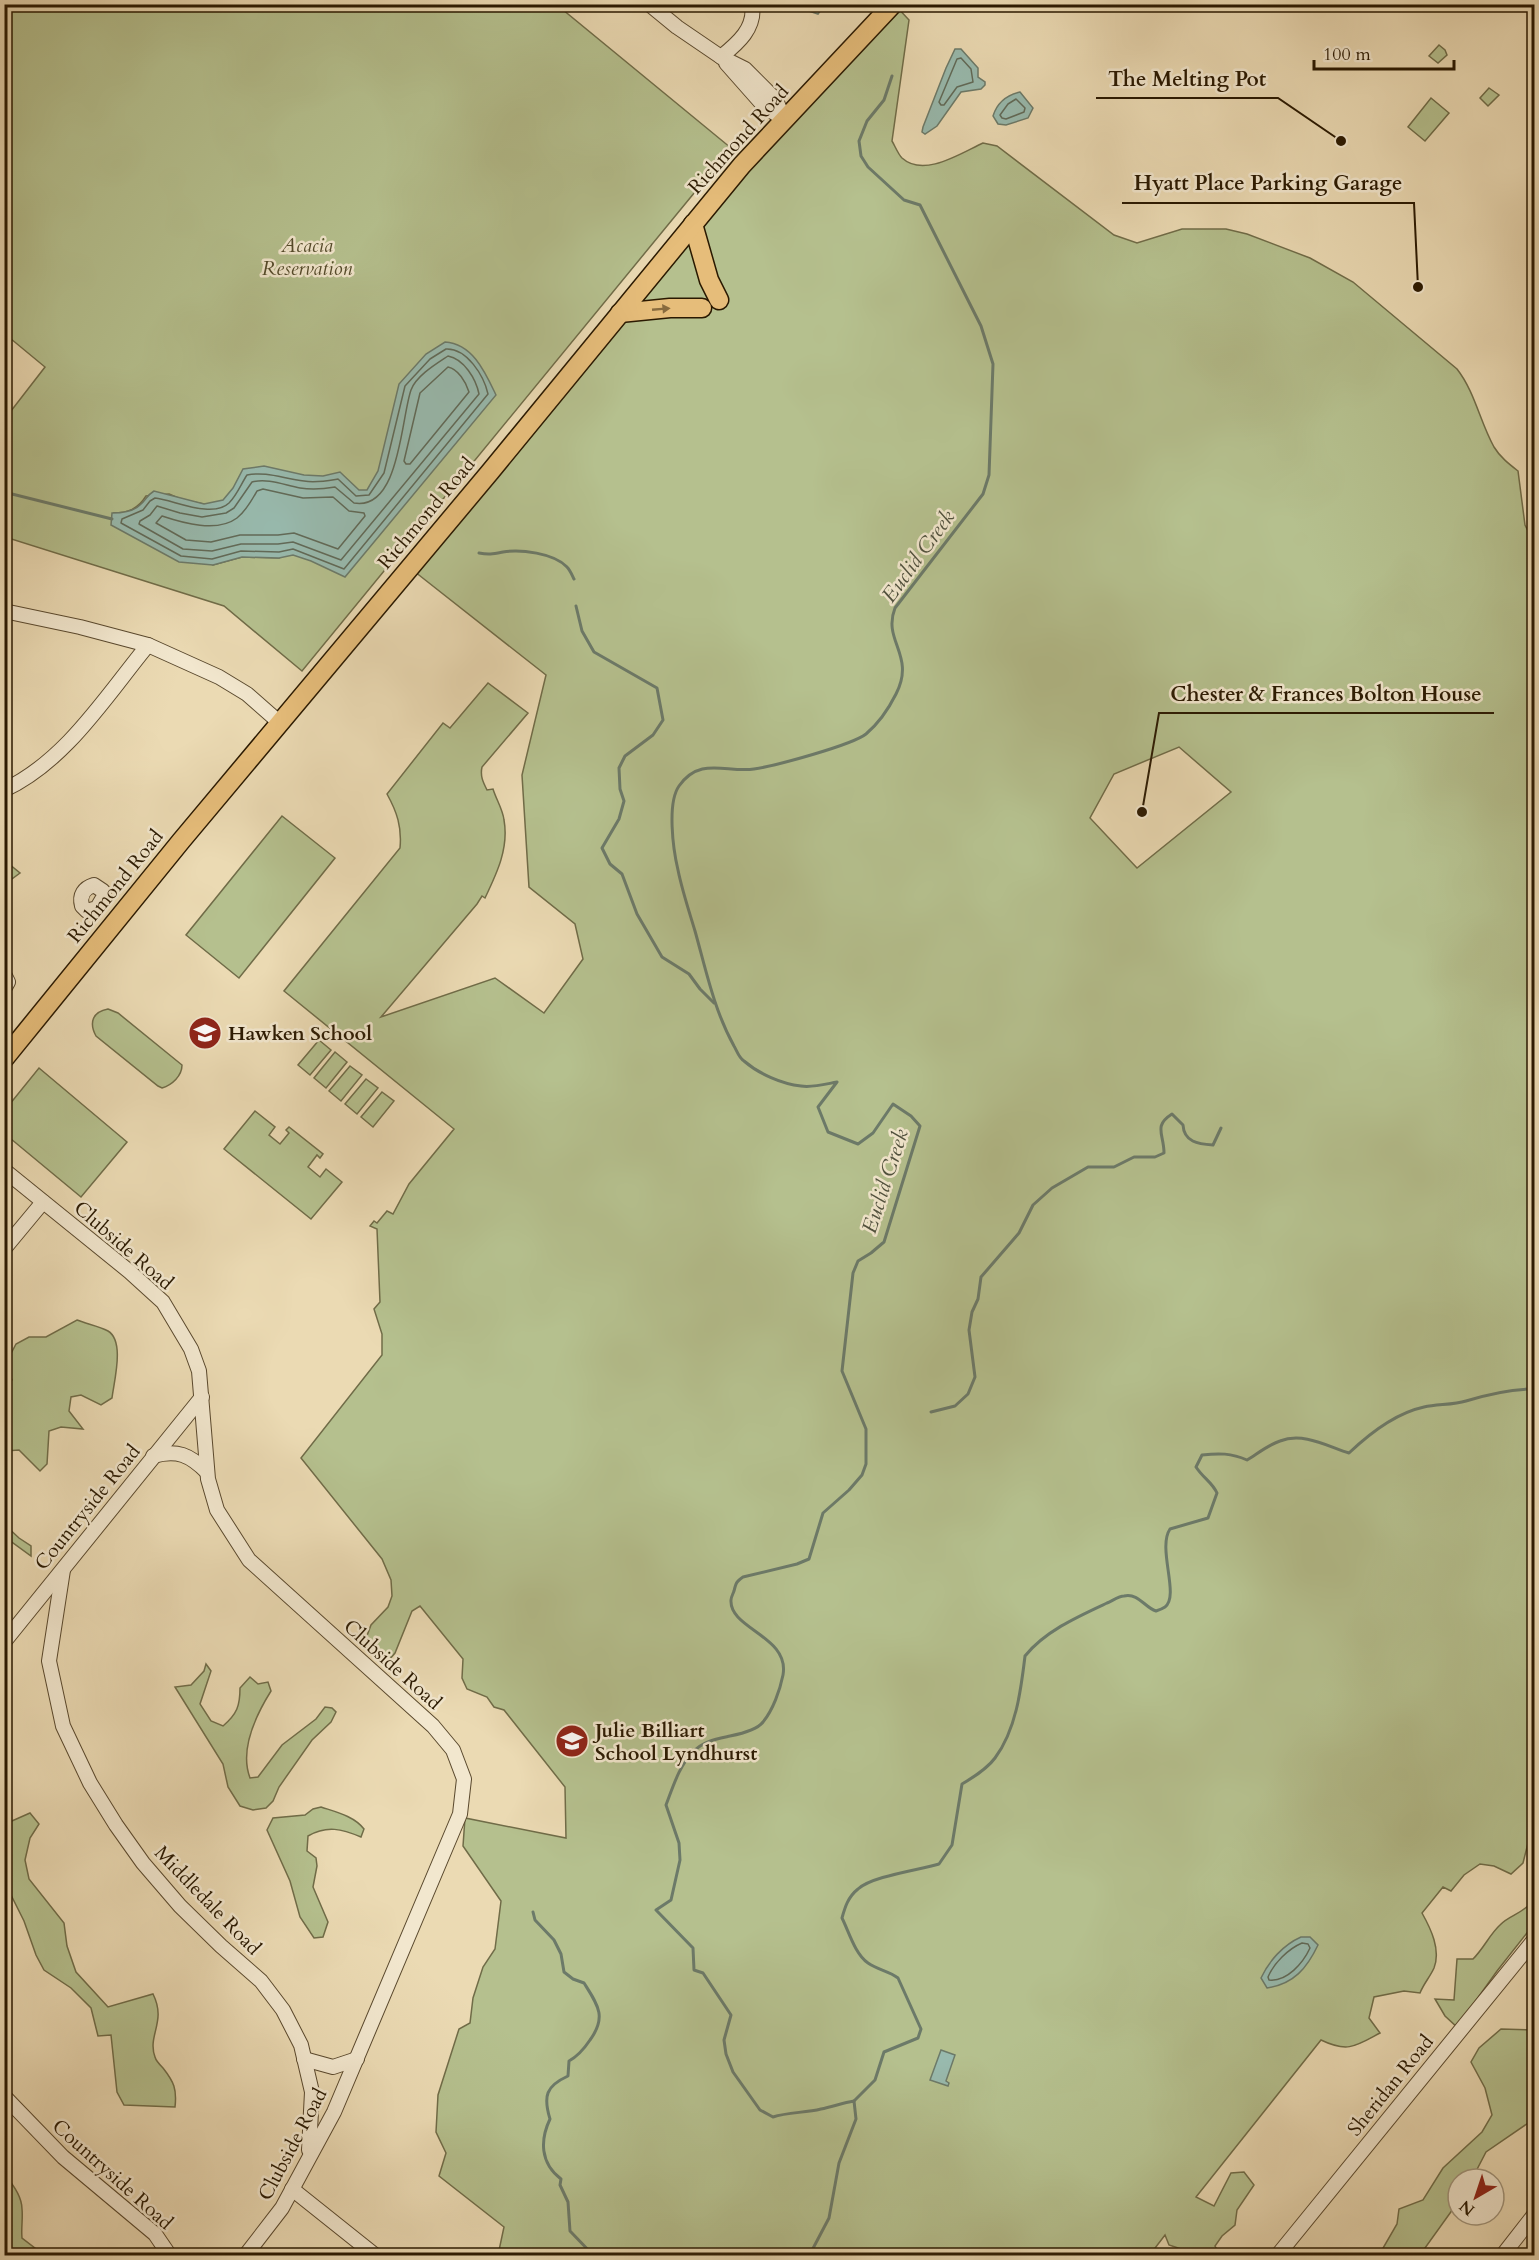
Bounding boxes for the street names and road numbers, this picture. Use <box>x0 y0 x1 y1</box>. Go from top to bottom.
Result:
street label: Richmond Road <box>682 79 795 200</box>
street label: Richmond Road <box>371 451 482 575</box>
street label: Richmond Road <box>61 824 170 949</box>
street label: Clubside Road <box>68 1195 179 1296</box>
street label: Countryside Road <box>28 1439 147 1576</box>
street label: Clubside Road <box>338 1613 448 1716</box>
street label: Middledale Road <box>148 1840 267 1961</box>
street label: Sheridan Road <box>1341 2029 1440 2142</box>
street label: Clubside Road <box>252 2083 334 2205</box>
street label: Countryside Road <box>46 2113 179 2236</box>

